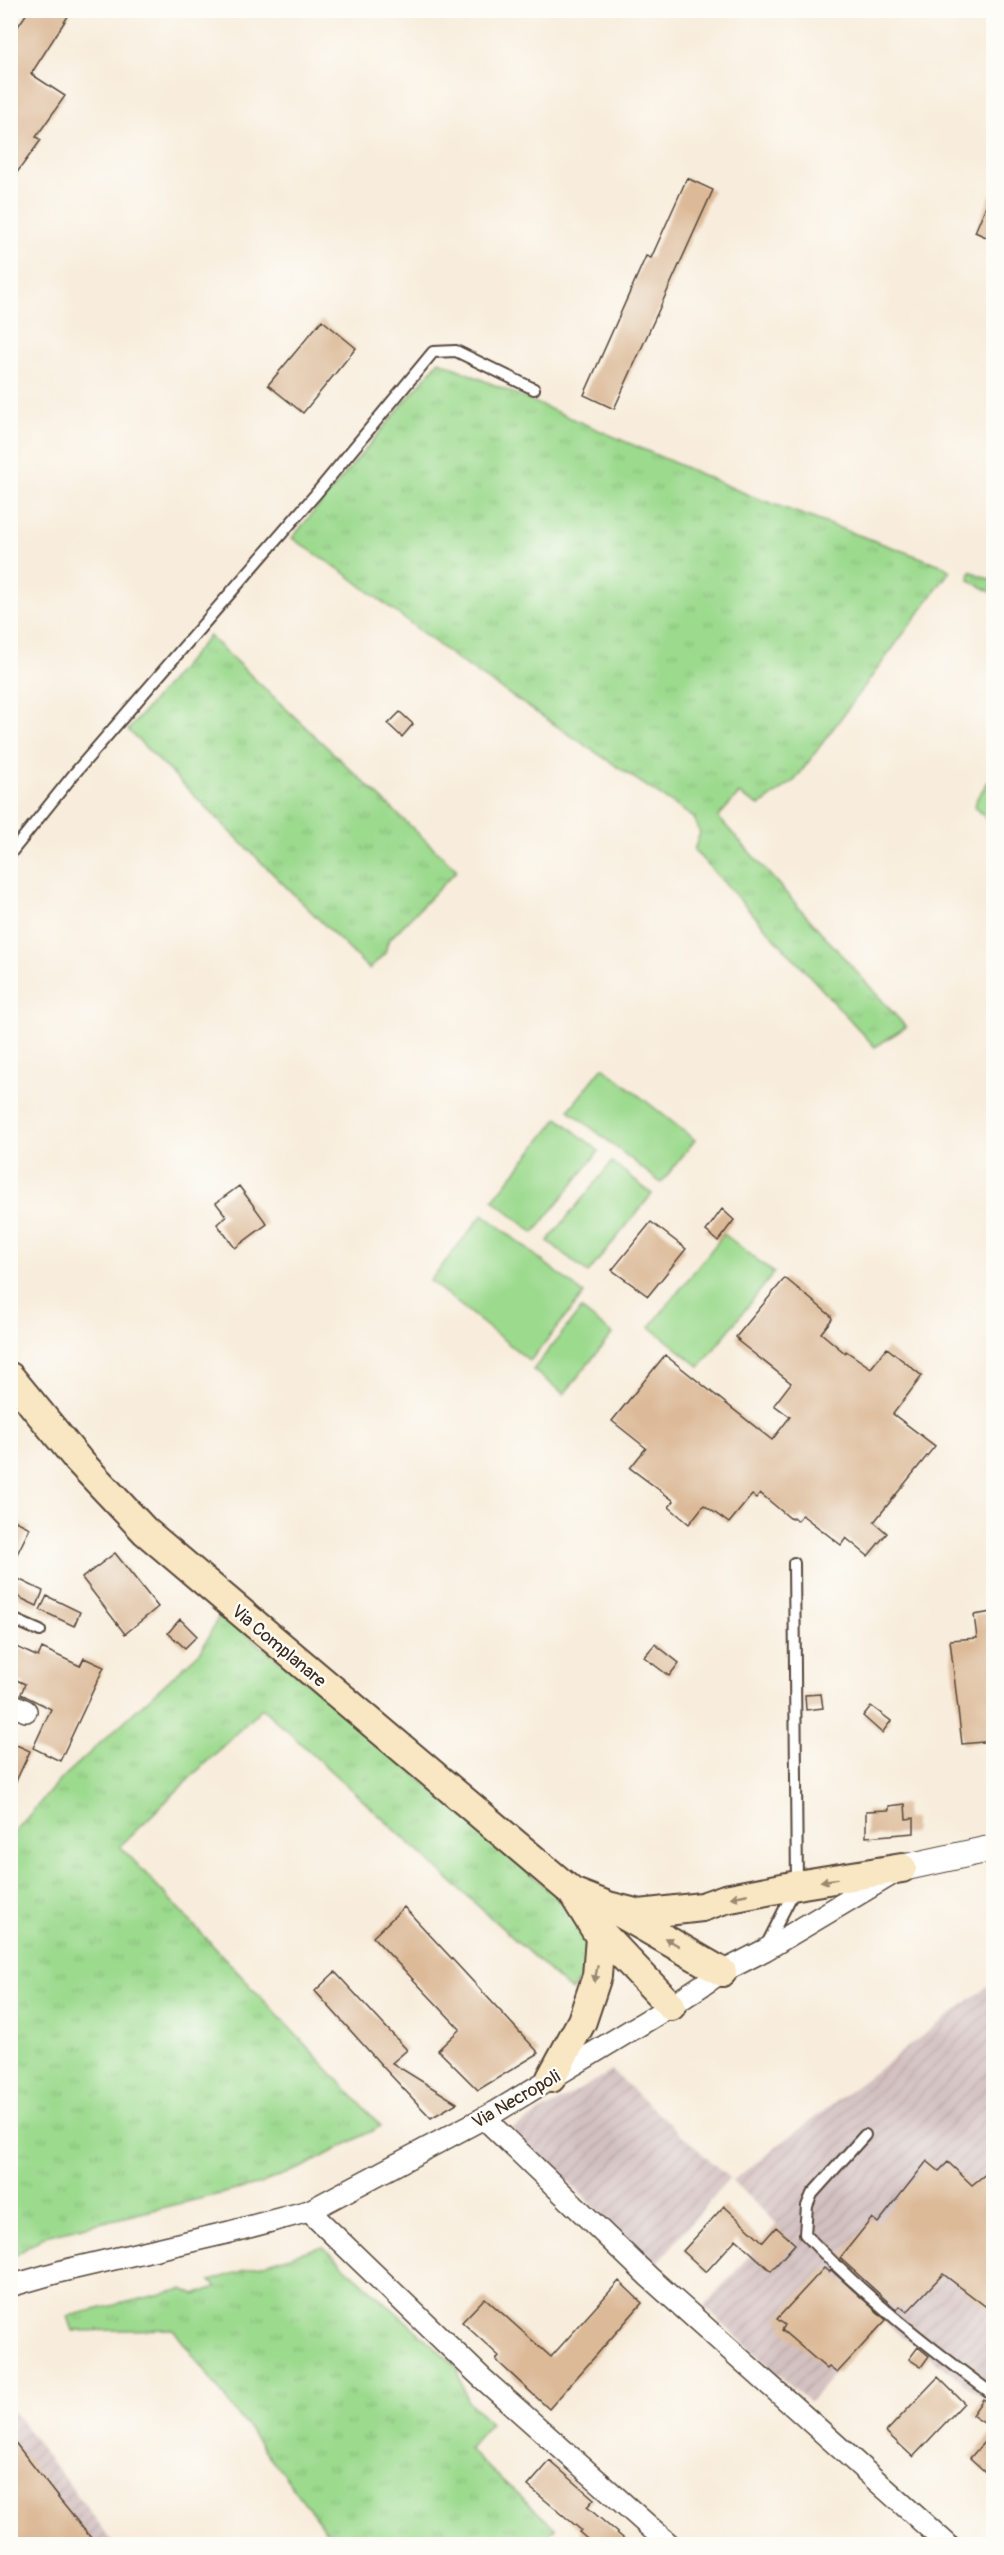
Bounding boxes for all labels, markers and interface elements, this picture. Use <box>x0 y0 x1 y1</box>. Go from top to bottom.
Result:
street label: Via Complanare <box>227 1600 331 1693</box>
one-way arrow <box>819 1875 838 1884</box>
one-way arrow <box>730 1892 749 1901</box>
one-way arrow <box>663 1938 680 1948</box>
one-way arrow <box>591 1965 600 1984</box>
street label: Via Necropoli <box>468 2065 564 2134</box>

